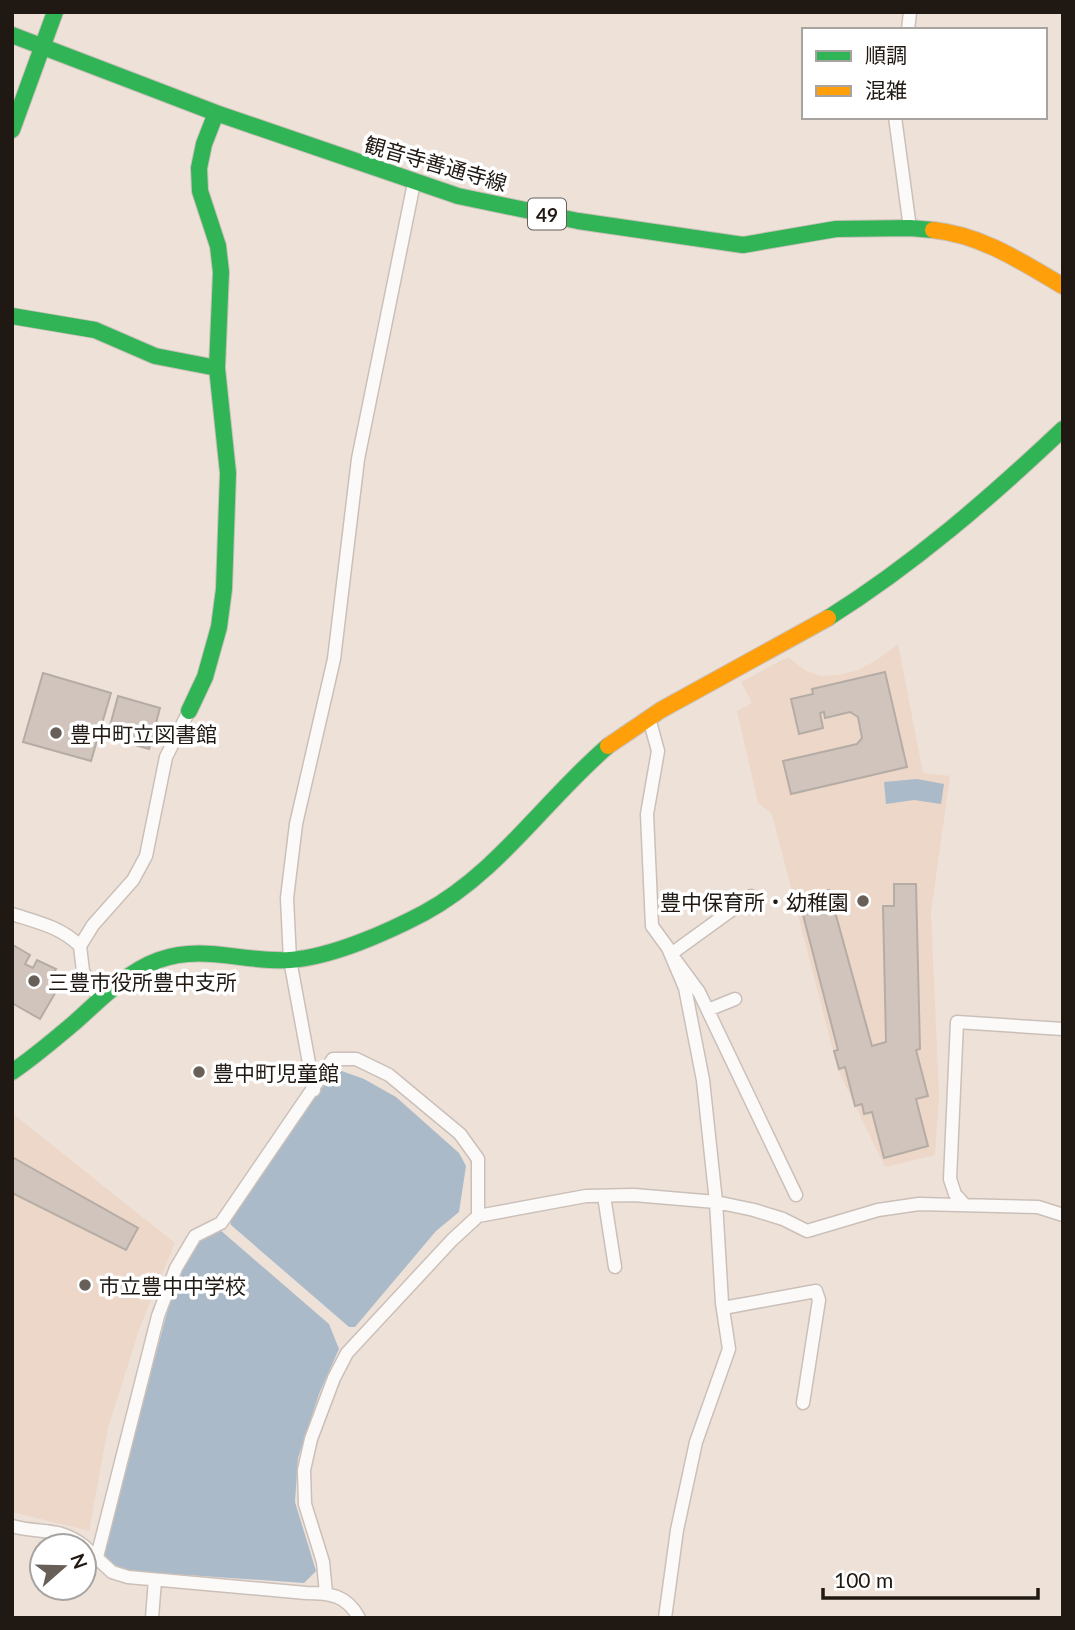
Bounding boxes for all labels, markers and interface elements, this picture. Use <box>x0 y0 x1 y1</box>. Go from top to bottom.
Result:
legend <box>802 28 1047 119</box>
text: 順調 <box>865 42 907 67</box>
text: 混雑 <box>865 77 907 102</box>
street label: 観音寺善通寺線 <box>362 131 510 195</box>
road number: 49 <box>528 198 566 230</box>
place label: 豊中町立図書館 <box>70 721 217 746</box>
marker: 豊中町立図書館 <box>48 725 64 741</box>
place label: 豊中保育所・幼稚園 <box>660 889 849 914</box>
marker: 豊中保育所・幼稚園 <box>855 893 871 909</box>
place label: 三豊市役所豊中支所 <box>48 969 237 994</box>
marker: 三豊市役所豊中支所 <box>26 973 42 989</box>
place label: 豊中町児童館 <box>213 1060 339 1085</box>
marker: 豊中町児童館 <box>191 1064 207 1080</box>
place label: 市立豊中中学校 <box>99 1273 246 1298</box>
marker: 市立豊中中学校 <box>77 1277 93 1293</box>
north arrow <box>28 1532 98 1602</box>
text: N <box>66 1550 93 1572</box>
scale bar <box>823 1556 1038 1600</box>
text: 100 m <box>834 1567 893 1592</box>

